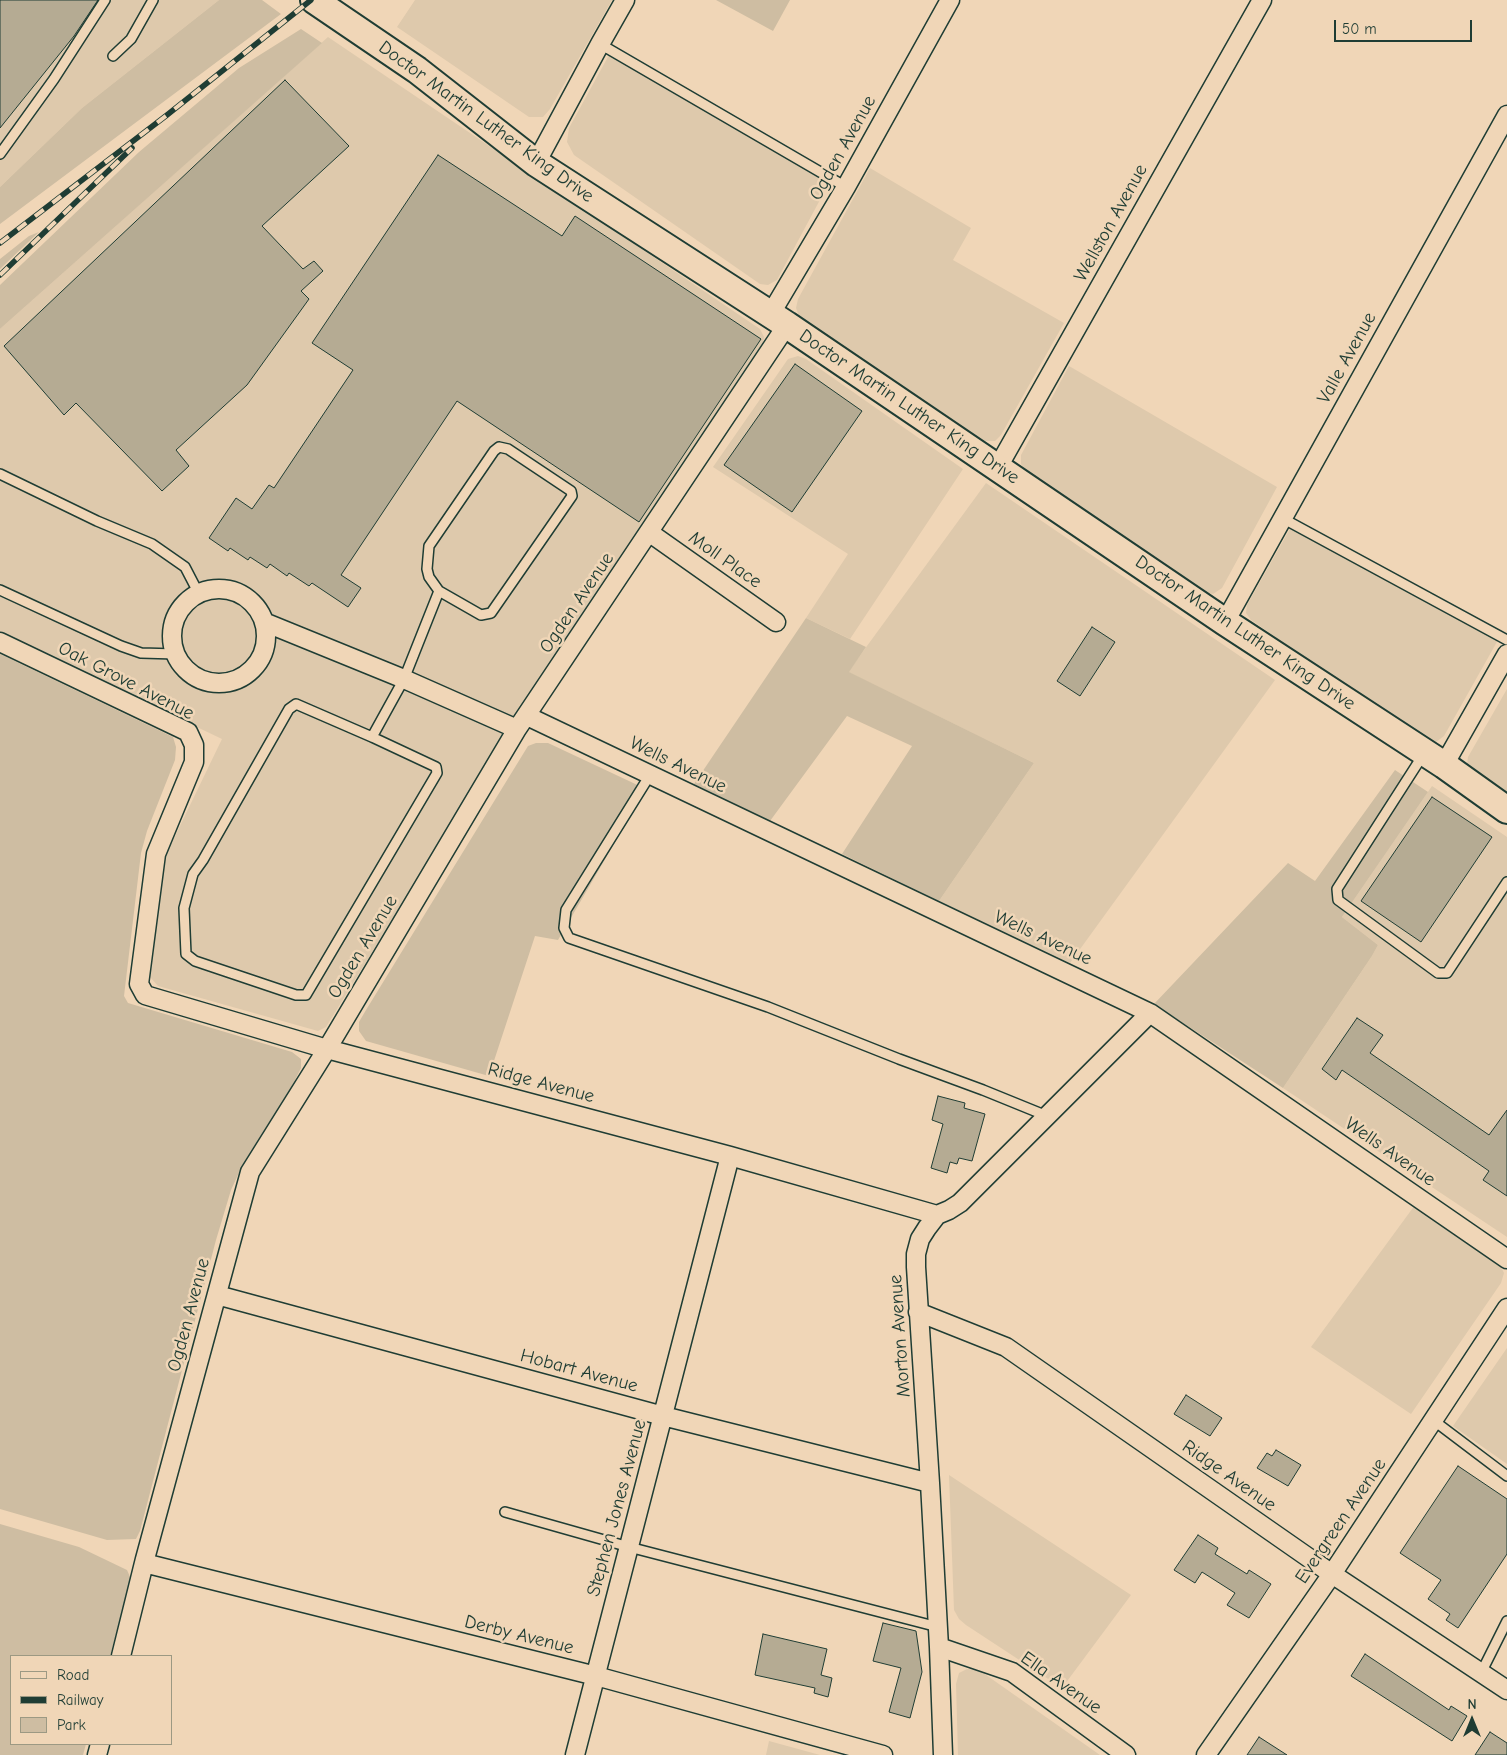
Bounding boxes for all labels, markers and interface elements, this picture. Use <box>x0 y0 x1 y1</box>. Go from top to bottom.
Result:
scale bar <box>1337 10 1474 42</box>
text: 50 m <box>1342 20 1377 38</box>
street label: Doctor Martin Luther King Drive <box>374 36 598 208</box>
street label: Ogden Avenue <box>805 91 881 205</box>
street label: Wellston Avenue <box>1069 160 1153 286</box>
street label: Valle Avenue <box>1313 308 1381 408</box>
street label: Doctor Martin Luther King Drive <box>795 325 1023 489</box>
street label: Moll Place <box>684 527 766 593</box>
street label: Ogden Avenue <box>535 548 619 658</box>
street label: Doctor Martin Luther King Drive <box>1131 551 1359 715</box>
street label: Oak Grove Avenue <box>54 637 198 725</box>
street label: Wells Avenue <box>626 732 730 798</box>
street label: Ogden Avenue <box>323 891 403 1003</box>
street label: Wells Avenue <box>991 905 1095 971</box>
street label: Ridge Avenue <box>485 1058 597 1108</box>
street label: Wells Avenue <box>1340 1113 1440 1191</box>
street label: Ogden Avenue <box>163 1256 215 1374</box>
street label: Morton Avenue <box>884 1274 916 1398</box>
street label: Hobart Avenue <box>518 1344 640 1398</box>
street label: Stephen Jones Avenue <box>582 1417 652 1599</box>
street label: Ridge Avenue <box>1178 1435 1280 1517</box>
street label: Evergreen Avenue <box>1291 1454 1391 1588</box>
street label: Derby Avenue <box>462 1610 576 1660</box>
street label: Ella Avenue <box>1016 1647 1106 1719</box>
legend <box>10 1655 172 1745</box>
text: Road <box>57 1666 89 1684</box>
text: Railway <box>57 1691 103 1709</box>
north arrow <box>1447 1695 1497 1745</box>
text: N <box>1467 1696 1477 1713</box>
text: Park <box>57 1716 86 1734</box>

